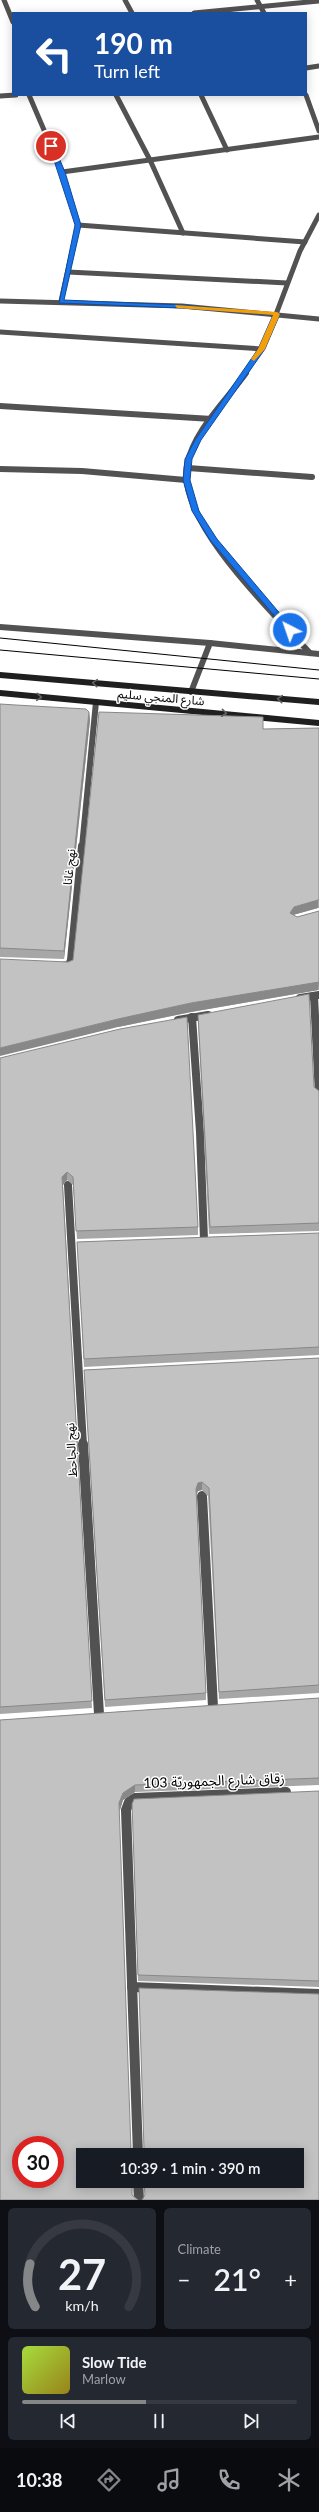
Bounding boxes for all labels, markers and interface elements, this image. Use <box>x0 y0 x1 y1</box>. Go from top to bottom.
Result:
text: 190 m <box>94 26 173 60</box>
icon: left <box>28 28 80 80</box>
text: Turn left <box>94 60 160 82</box>
pin <box>34 129 68 163</box>
icon: arrive <box>40 135 62 157</box>
position arrow <box>269 609 311 651</box>
one-way arrow <box>92 679 98 688</box>
street label: شارع المنجي سليم <box>117 686 205 711</box>
one-way arrow <box>36 692 42 701</box>
one-way arrow <box>277 695 283 704</box>
one-way arrow <box>221 709 227 718</box>
street label: نهج غانا <box>60 848 80 886</box>
street label: نهج الجاحظ <box>62 1422 82 1478</box>
street label: زقاق شارع الجمهوريّة 103 <box>143 1769 285 1794</box>
speed limit sign: 30 <box>12 2136 64 2188</box>
text: 10:39 · 1 min · 390 m <box>120 2159 260 2177</box>
text: Climate <box>178 2241 221 2257</box>
text: 27 <box>58 2248 106 2298</box>
text: 21° <box>214 2261 261 2297</box>
text: − <box>178 2266 190 2293</box>
text: + <box>284 2266 297 2293</box>
text: km/h <box>65 2296 98 2313</box>
text: Slow Tide <box>82 2353 147 2371</box>
text: Marlow <box>82 2371 126 2387</box>
icon: previous <box>57 2410 79 2432</box>
icon: pause <box>148 2410 170 2432</box>
icon: next <box>240 2410 262 2432</box>
icon: directions <box>95 2466 123 2494</box>
icon: music <box>155 2466 183 2494</box>
icon: phone <box>215 2466 243 2494</box>
icon: climate <box>275 2466 303 2494</box>
text: 10:38 <box>16 2469 62 2491</box>

